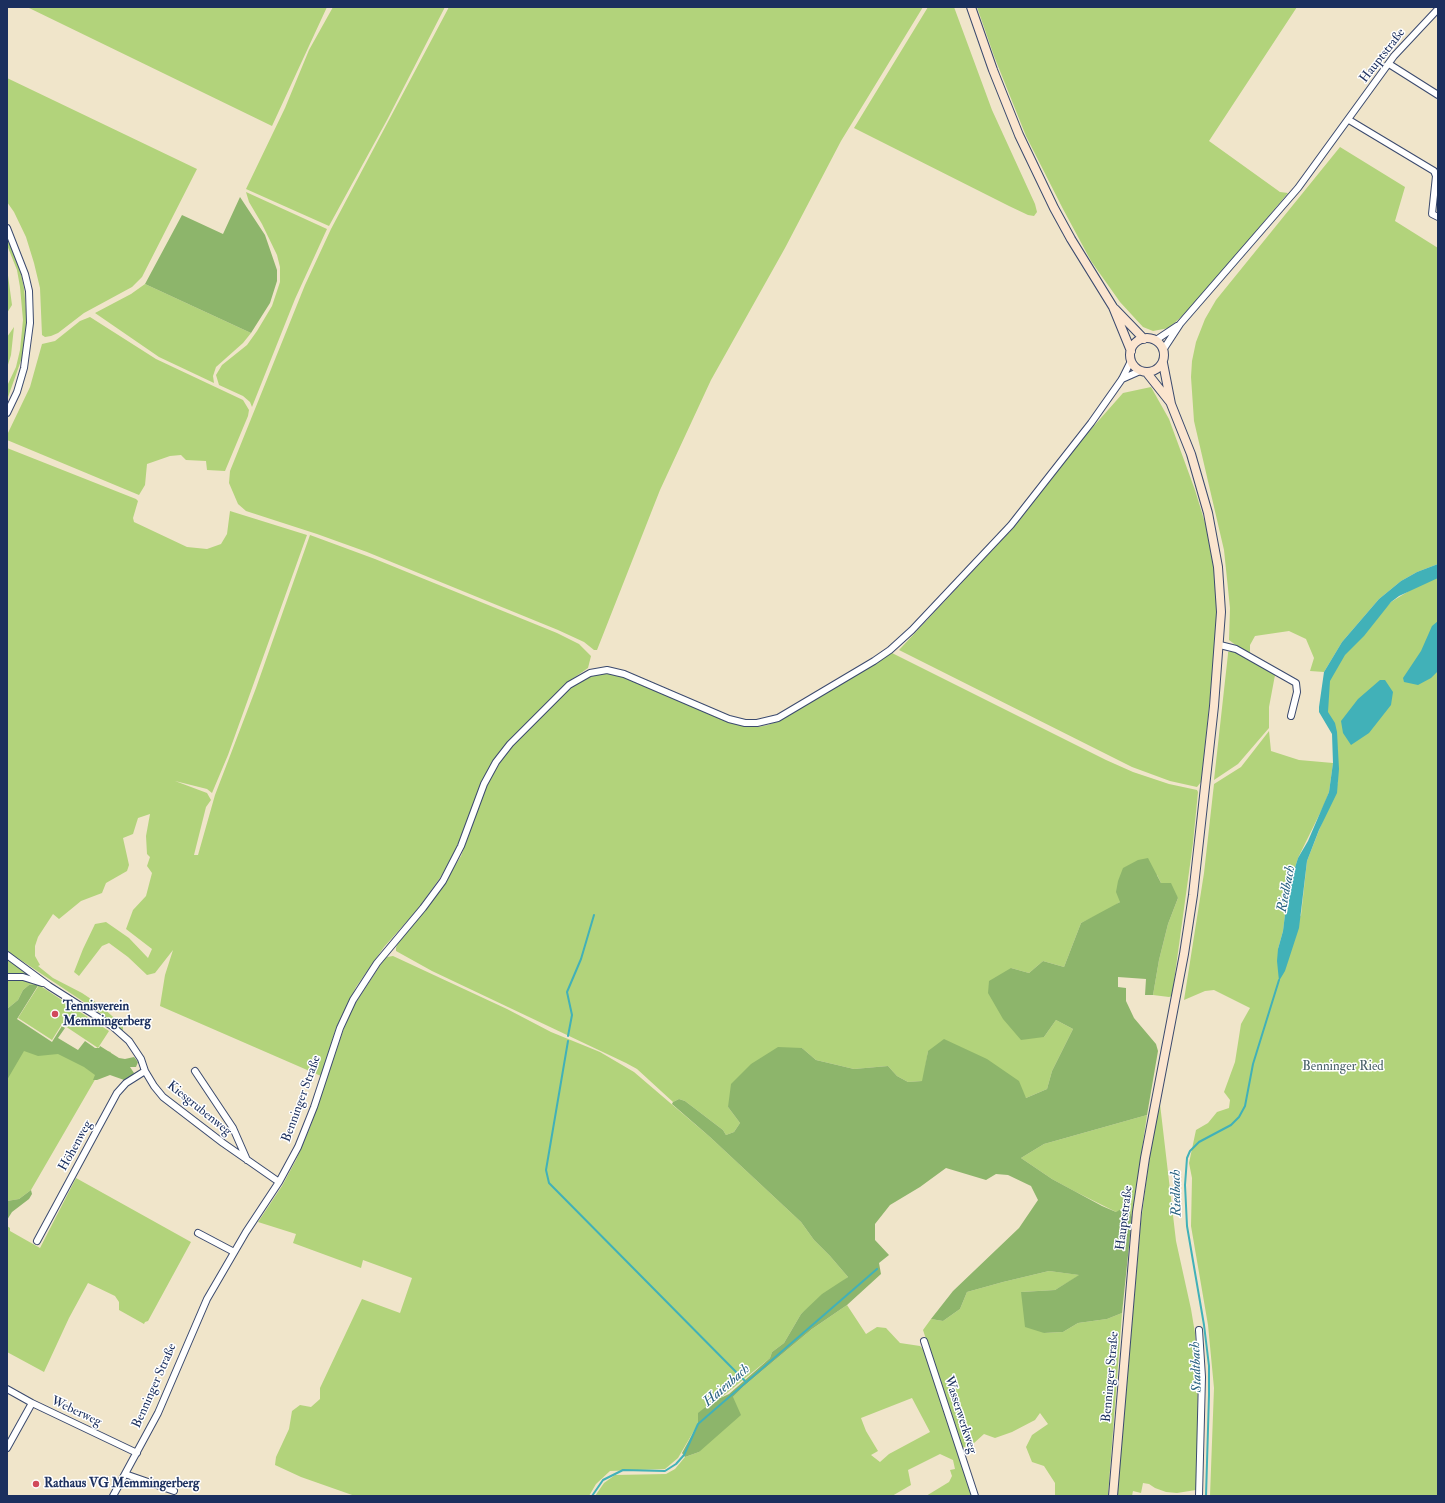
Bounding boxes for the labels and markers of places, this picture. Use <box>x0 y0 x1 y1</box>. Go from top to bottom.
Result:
place label: Tennisverein Memmingerberg <box>63 999 151 1030</box>
marker: Tennisverein Memmingerberg <box>50 1009 60 1019</box>
place label: Rathaus VG Memmingerberg <box>44 1476 199 1492</box>
marker: Rathaus VG Memmingerberg <box>31 1479 41 1489</box>

